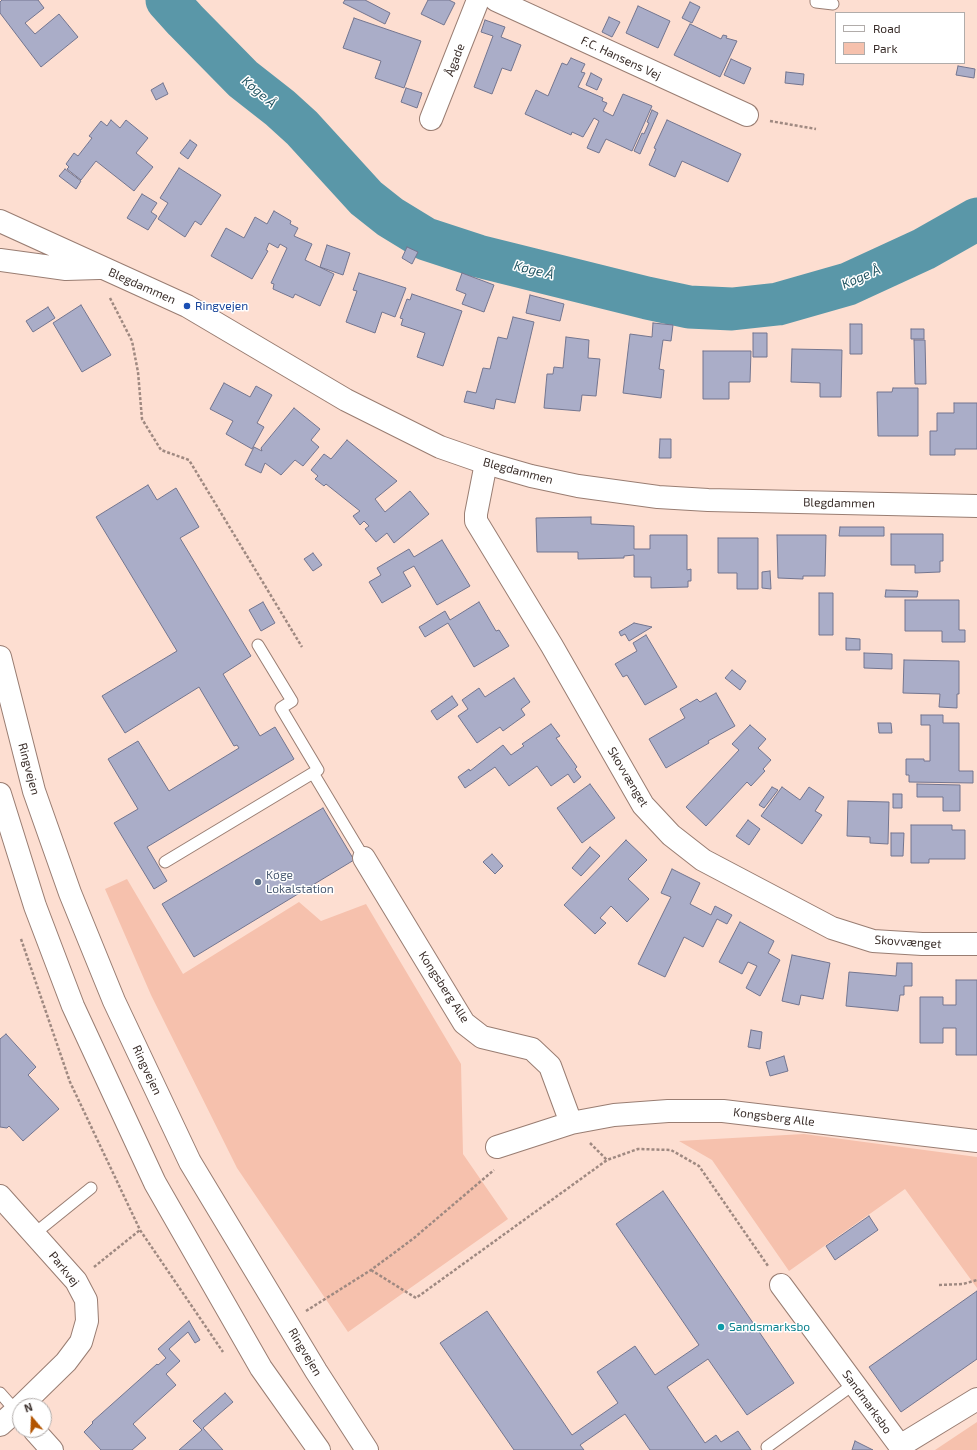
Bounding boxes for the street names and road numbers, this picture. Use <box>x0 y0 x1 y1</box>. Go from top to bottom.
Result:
street label: F.C. Hansens Vej <box>579 33 663 83</box>
street label: Ågade <box>442 42 468 78</box>
street label: Blegdammen <box>106 265 178 307</box>
street label: Blegdammen <box>481 455 555 487</box>
street label: Blegdammen <box>803 495 875 511</box>
street label: Ringvejen <box>15 741 43 797</box>
street label: Skovvænget <box>605 745 651 809</box>
street label: Skovvænget <box>874 932 942 952</box>
street label: Kongsberg Alle <box>416 949 472 1025</box>
street label: Ringvejen <box>129 1043 165 1097</box>
street label: Kongsberg Alle <box>732 1105 816 1129</box>
street label: Parkvej <box>46 1249 82 1289</box>
street label: Ringvejen <box>285 1325 325 1379</box>
street label: Sandmarksbo <box>839 1367 895 1437</box>

